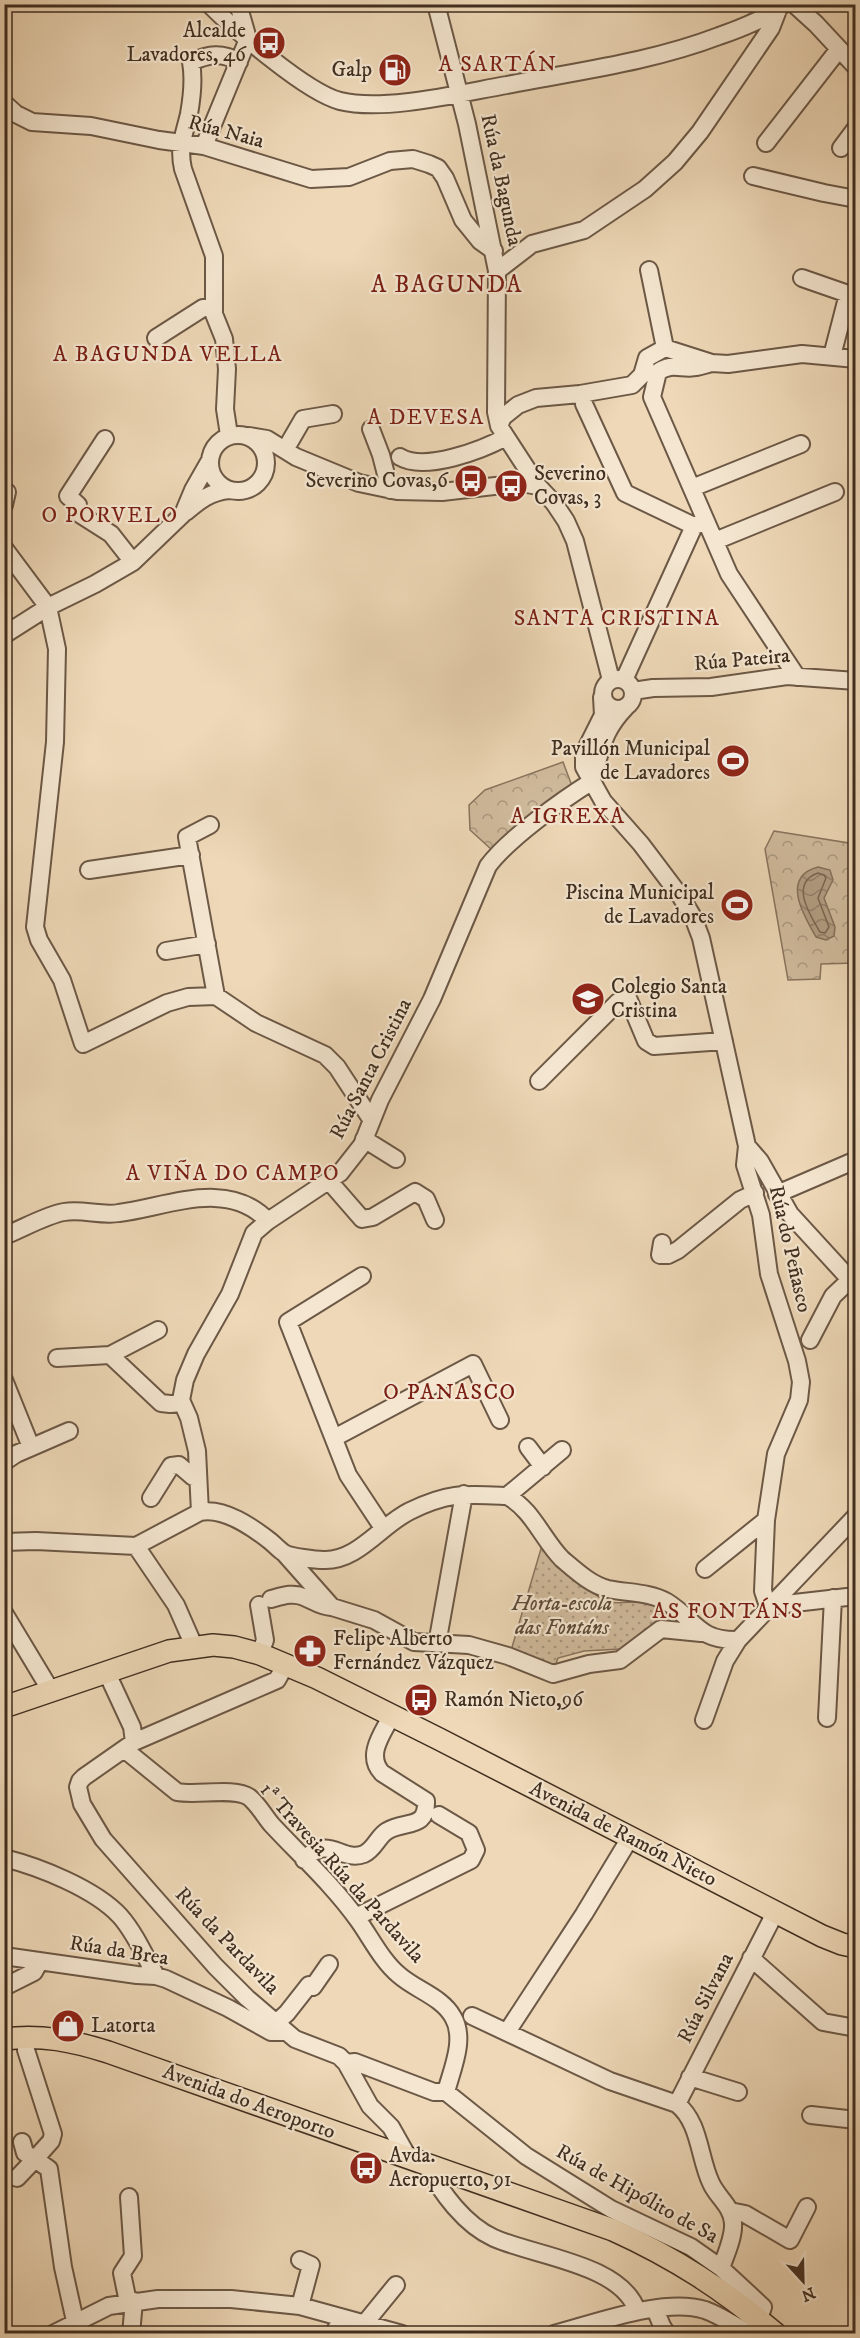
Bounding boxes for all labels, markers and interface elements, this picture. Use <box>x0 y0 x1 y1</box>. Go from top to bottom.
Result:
place label: Alcalde Lavadores, 46 <box>127 18 247 68</box>
bus stop icon: Alcalde Lavadores, 46 <box>251 25 287 61</box>
district label: A SARTÁN <box>438 50 558 78</box>
fuel station icon: Galp <box>377 52 413 88</box>
place label: Galp <box>332 57 372 83</box>
street label: Rúa Naia <box>185 109 267 155</box>
street label: Rúa da Bagunda <box>474 112 528 248</box>
district label: A BAGUNDA <box>371 270 523 300</box>
district label: A BAGUNDA VELLA <box>53 341 283 368</box>
district label: A DEVESA <box>367 404 485 431</box>
place label: Severino Covas, 3 <box>534 461 606 511</box>
bus stop icon: Severino Covas,6 <box>453 463 489 499</box>
place label: Severino Covas,6 <box>306 468 449 494</box>
bus stop icon: Severino Covas, 3 <box>493 468 529 504</box>
district label: O PORVELO <box>41 502 179 529</box>
district label: SANTA CRISTINA <box>514 605 720 632</box>
street label: Rúa Pateira <box>693 643 791 677</box>
place label: Pavillón Municipal de Lavadores <box>550 736 711 786</box>
sports icon: Pavillón Municipal de Lavadores <box>715 743 751 779</box>
district label: A IGREXA <box>510 803 626 830</box>
place label: Piscina Municipal de Lavadores <box>565 880 715 930</box>
sports icon: Piscina Municipal de Lavadores <box>719 887 755 923</box>
place label: Colegio Santa Cristina <box>611 974 727 1024</box>
school or university icon: Colegio Santa Cristina <box>570 981 606 1017</box>
street label: Rúa Santa Cristina <box>324 994 418 1144</box>
district label: A VIÑA DO CAMPO <box>126 1159 340 1187</box>
street label: Rúa do Peñasco <box>763 1183 817 1315</box>
district label: O PANASCO <box>383 1379 517 1406</box>
park label: Horta-escola das Fontáns <box>511 1591 612 1641</box>
district label: AS FONTÁNS <box>652 1597 804 1625</box>
place label: Felipe Alberto Fernández Vázquez <box>333 1626 494 1676</box>
pharmacy icon: Felipe Alberto Fernández Vázquez <box>292 1633 328 1669</box>
bus stop icon: Ramón Nieto,96 <box>403 1682 439 1718</box>
place label: Ramón Nieto,96 <box>444 1687 584 1713</box>
street label: Avenida de Ramón Nieto <box>525 1775 721 1893</box>
street label: 1ª Travesia Rúa da Pardavila <box>254 1777 430 1969</box>
street label: Rúa da Pardavila <box>169 1882 285 2000</box>
street label: Rúa da Brea <box>68 1930 171 1972</box>
street label: Rúa Silvana <box>672 1948 740 2048</box>
shop icon: Latorta <box>50 2008 86 2044</box>
place label: Latorta <box>91 2013 155 2039</box>
street label: Avenida do Aeroporto <box>159 2059 339 2145</box>
street label: Rúa de Hipólito de Sa <box>551 2139 723 2249</box>
place label: Avda. Aeropuerto, 91 <box>389 2143 511 2193</box>
bus stop icon: Avda. Aeropuerto, 91 <box>348 2150 384 2186</box>
north arrow <box>773 2251 833 2311</box>
text: N <box>798 2282 818 2306</box>

